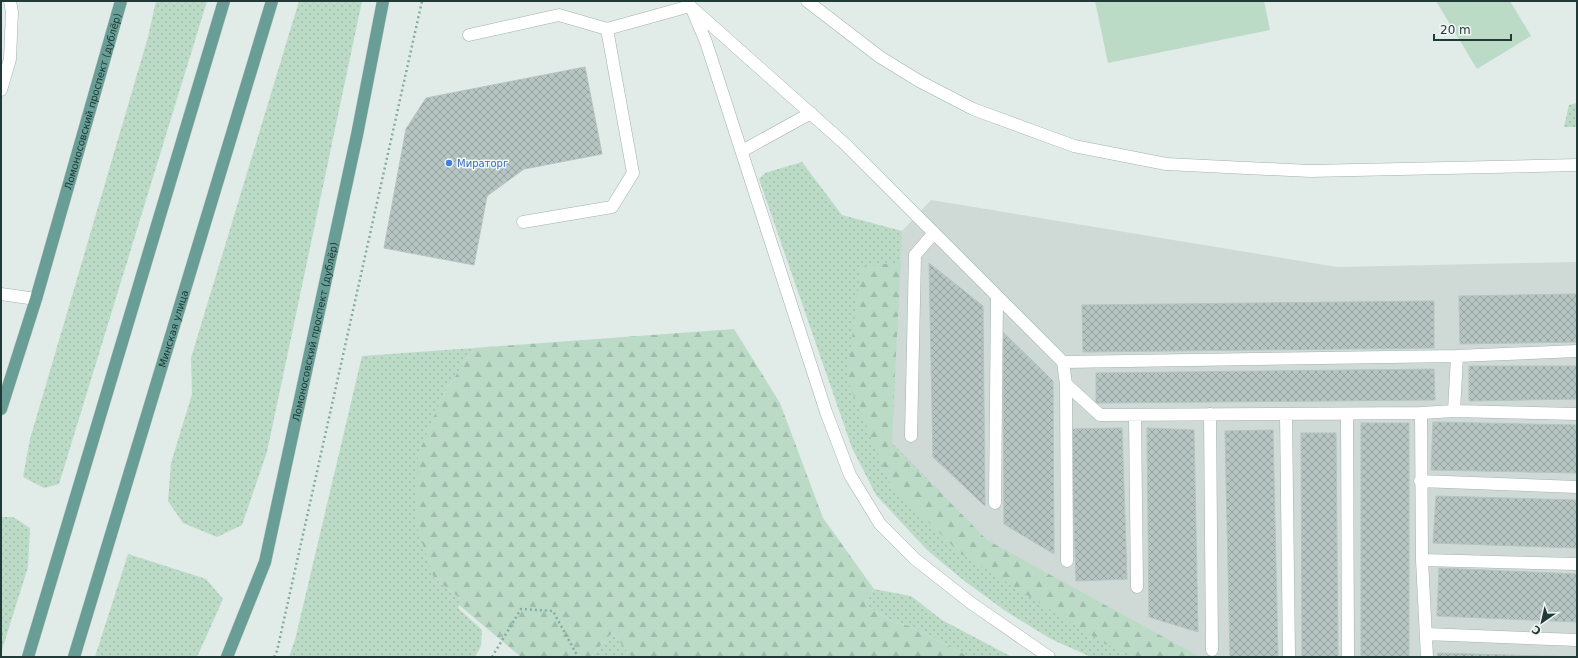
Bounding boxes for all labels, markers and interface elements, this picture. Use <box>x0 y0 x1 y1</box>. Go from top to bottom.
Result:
street label: Ломоносовский проспект (дублёр) <box>62 12 123 191</box>
scale bar <box>1434 16 1511 42</box>
text: 20 m <box>1440 23 1471 37</box>
marker: Мираторг <box>444 158 454 168</box>
place label: Мираторг <box>457 158 508 169</box>
street label: Ломоносовский проспект (дублёр) <box>290 241 340 422</box>
street label: Минская улица <box>157 289 190 369</box>
north arrow <box>1522 602 1562 642</box>
text: С <box>1530 622 1544 638</box>

